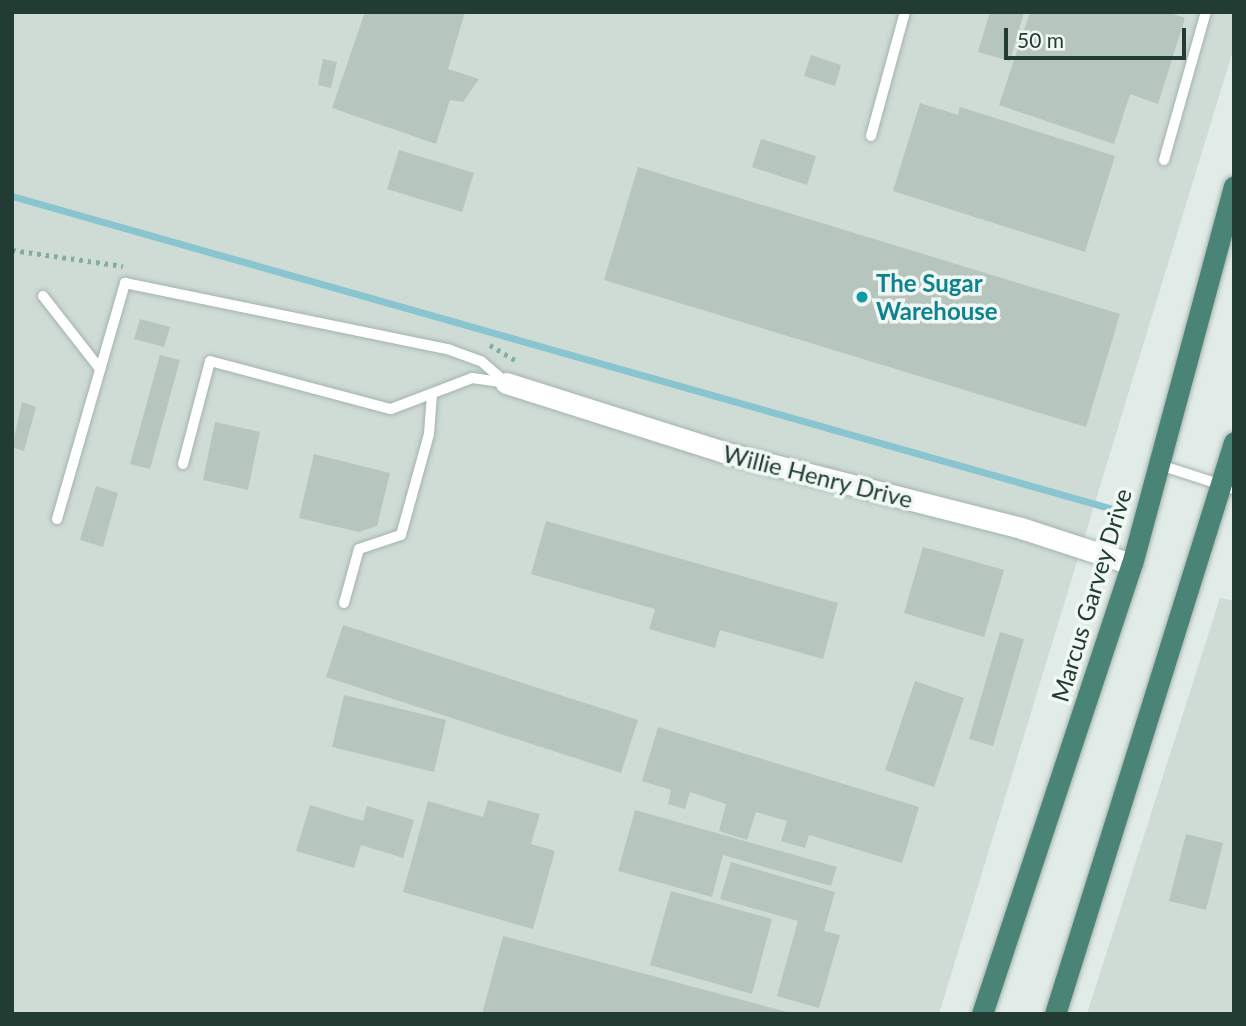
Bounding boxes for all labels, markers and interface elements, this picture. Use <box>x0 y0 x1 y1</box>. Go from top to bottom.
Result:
scale bar <box>1008 14 1190 58</box>
text: 50 m <box>1017 27 1064 52</box>
place label: The Sugar Warehouse <box>876 269 998 325</box>
marker: The Sugar Warehouse <box>854 289 870 305</box>
street label: Willie Henry Drive <box>720 438 916 514</box>
street label: Marcus Garvey Drive <box>1045 485 1137 705</box>

